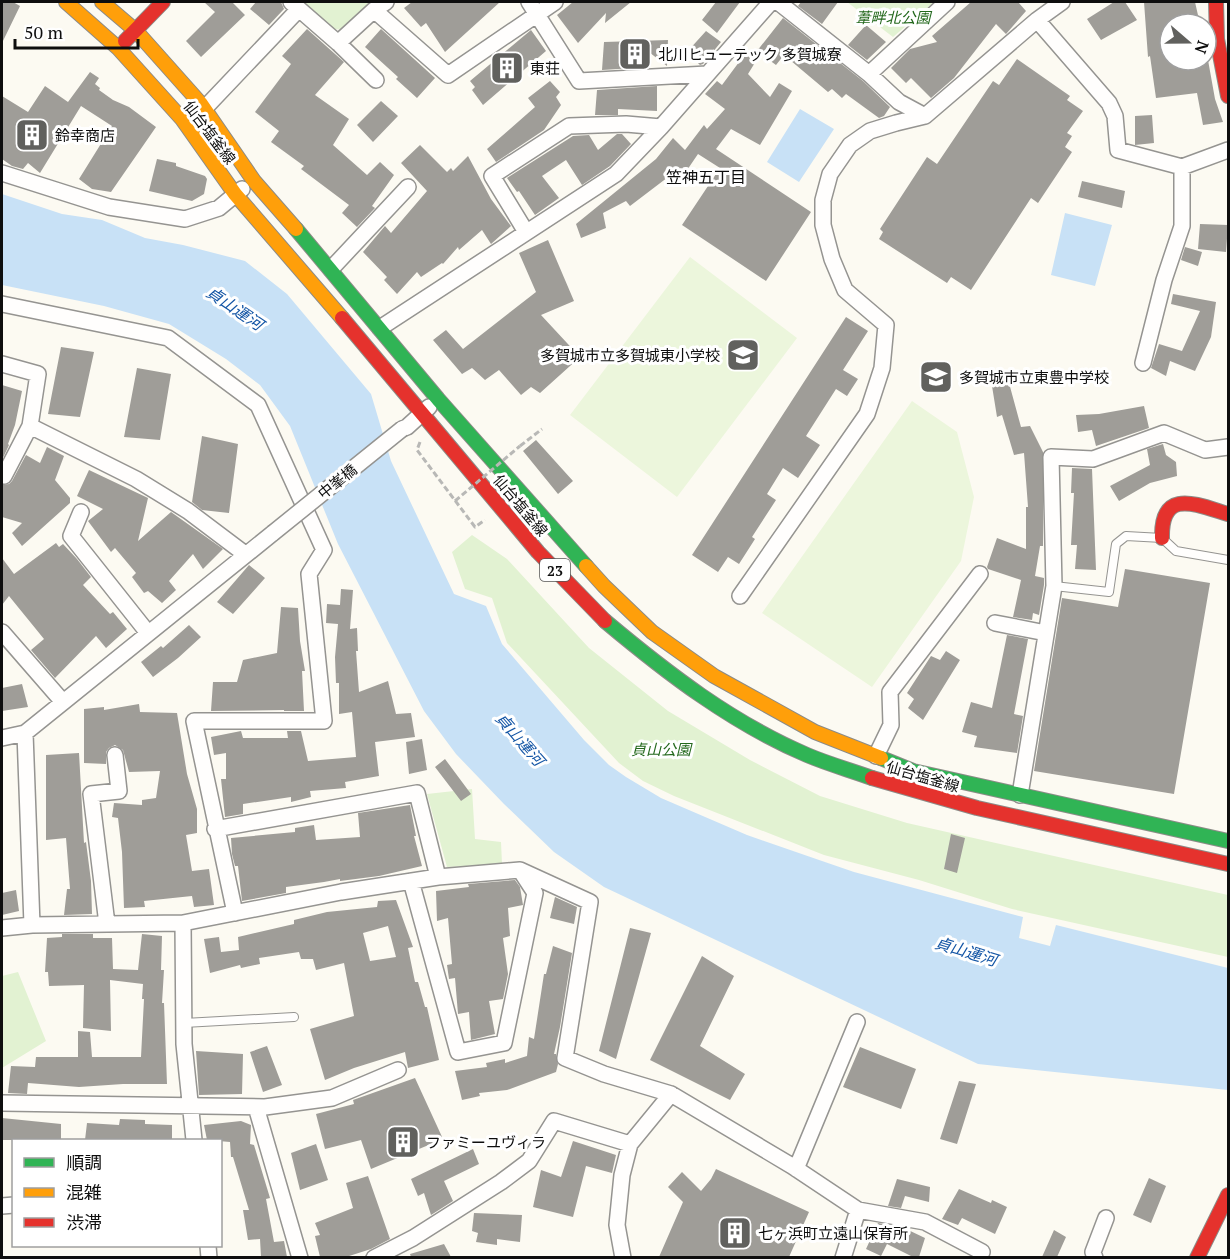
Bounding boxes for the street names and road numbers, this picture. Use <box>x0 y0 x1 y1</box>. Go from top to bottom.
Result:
street label: 仙台塩釜線 <box>179 96 241 168</box>
street label: 中峯橋 <box>313 459 361 503</box>
street label: 仙台塩釜線 <box>489 470 553 540</box>
road number: 23 <box>540 559 570 581</box>
street label: 仙台塩釜線 <box>884 756 962 796</box>

